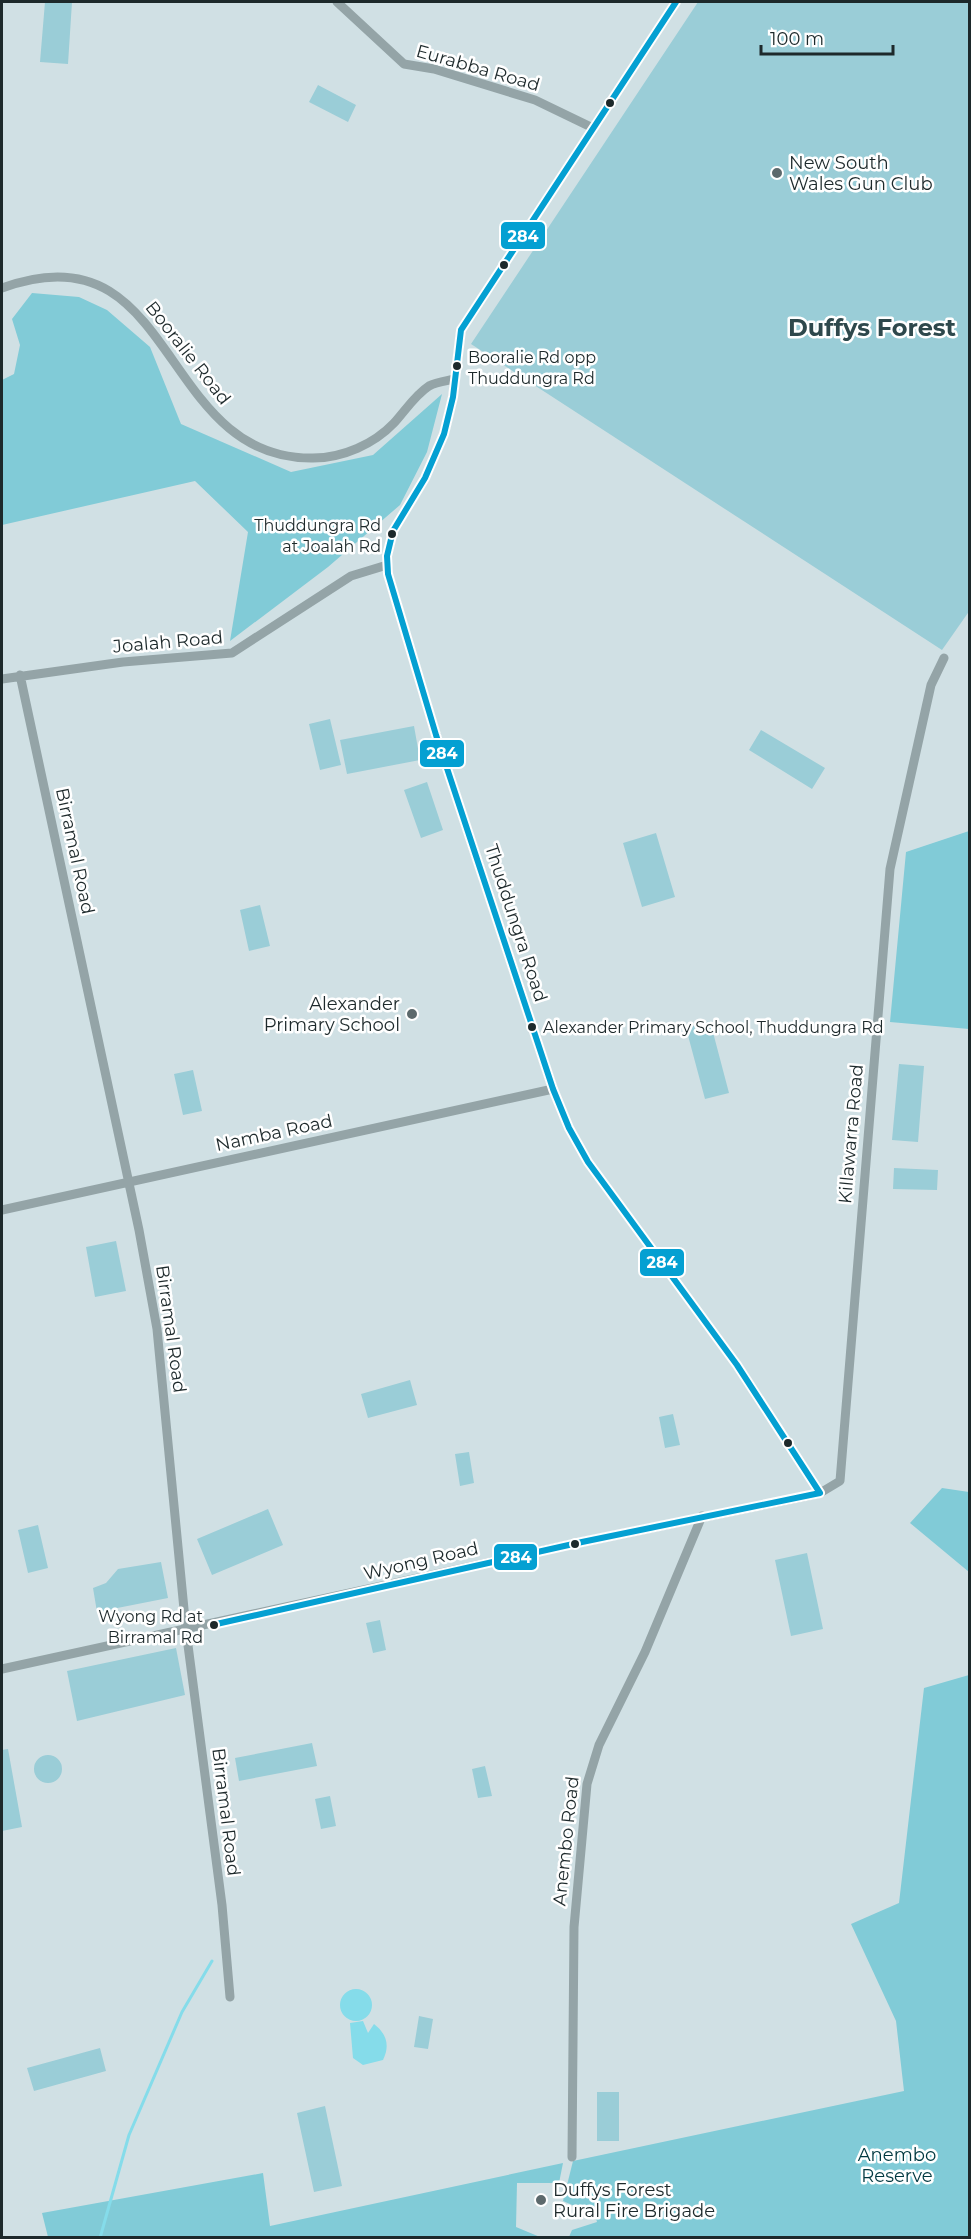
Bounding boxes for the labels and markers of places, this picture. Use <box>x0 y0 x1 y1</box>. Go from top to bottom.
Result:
unlabelled marker <box>604 97 616 109</box>
place label: New South Wales Gun Club <box>789 152 933 195</box>
marker: New South Wales Gun Club <box>770 166 784 180</box>
unlabelled marker <box>498 259 510 271</box>
place label: Booralie Rd opp Thuddungra Rd <box>468 348 596 388</box>
marker: Booralie Rd opp Thuddungra Rd <box>451 360 463 372</box>
place label: Thuddungra Rd at Joalah Rd <box>254 516 381 556</box>
marker: Thuddungra Rd at Joalah Rd <box>386 528 398 540</box>
place label: Alexander Primary School <box>264 993 400 1036</box>
marker: Alexander Primary School <box>405 1007 419 1021</box>
place label: Alexander Primary School, Thuddungra Rd <box>543 1018 884 1037</box>
marker: Alexander Primary School, Thuddungra Rd <box>526 1021 538 1033</box>
unlabelled marker <box>782 1437 794 1449</box>
unlabelled marker <box>569 1538 581 1550</box>
place label: Wyong Rd at Birramal Rd <box>98 1607 203 1647</box>
marker: Wyong Rd at Birramal Rd <box>208 1619 220 1631</box>
place label: Duffys Forest Rural Fire Brigade <box>553 2179 715 2222</box>
marker: Duffys Forest Rural Fire Brigade <box>534 2193 548 2207</box>

